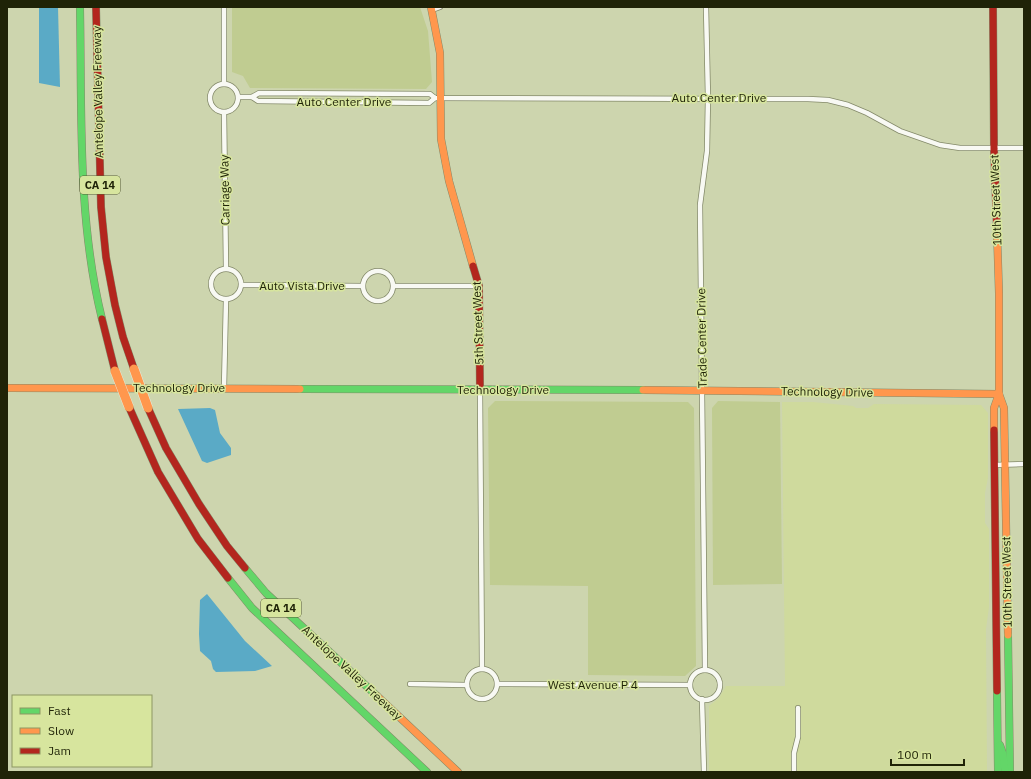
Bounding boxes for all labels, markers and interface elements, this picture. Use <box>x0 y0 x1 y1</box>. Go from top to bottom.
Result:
street label: Antelope Valley Freeway <box>89 26 106 158</box>
street label: Auto Center Drive <box>672 90 767 105</box>
street label: Auto Center Drive <box>297 94 392 109</box>
street label: 10th Street West <box>986 154 1005 246</box>
street label: Carriage Way <box>216 155 233 225</box>
road number: CA 14 <box>80 176 120 194</box>
street label: Auto Vista Drive <box>259 278 345 293</box>
street label: 5th Street West <box>469 281 486 365</box>
street label: Trade Center Drive <box>693 287 710 388</box>
street label: Technology Drive <box>133 380 225 395</box>
street label: Technology Drive <box>457 382 549 397</box>
street label: Technology Drive <box>781 383 874 400</box>
street label: 10th Street West <box>998 536 1015 628</box>
road number: CA 14 <box>261 599 301 617</box>
street label: Antelope Valley Freeway <box>299 622 406 723</box>
street label: West Avenue P 4 <box>548 677 638 692</box>
legend <box>12 695 152 767</box>
text: Fast <box>48 703 71 718</box>
text: Slow <box>48 723 74 738</box>
scale bar <box>891 741 964 767</box>
text: Jam <box>48 743 71 758</box>
text: 100 m <box>897 747 932 762</box>

